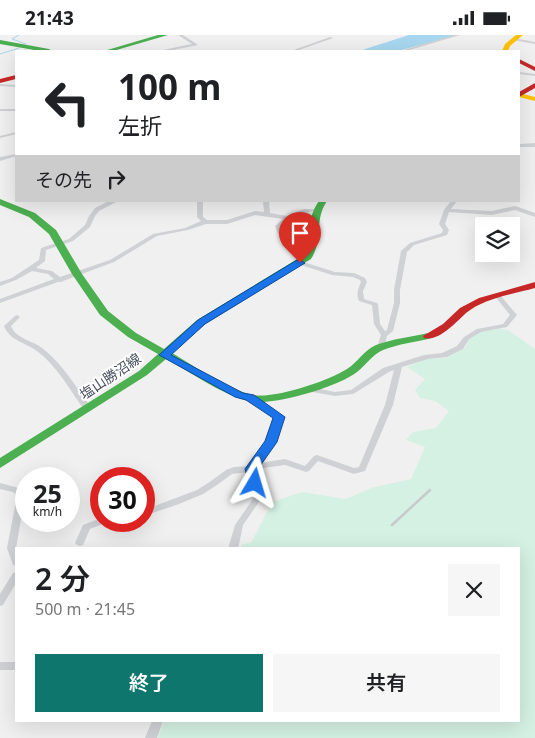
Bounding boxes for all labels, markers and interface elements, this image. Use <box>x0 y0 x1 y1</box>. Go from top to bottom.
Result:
text: 21:43 <box>25 5 74 31</box>
text: 100 m <box>118 63 221 110</box>
icon: left <box>35 70 100 135</box>
text: 左折 <box>118 110 162 140</box>
icon: right <box>102 165 130 193</box>
text: その先 <box>35 167 92 193</box>
pin <box>279 212 321 263</box>
map controls <box>475 217 520 262</box>
button: layers <box>475 217 520 262</box>
icon: arrive <box>286 219 314 247</box>
street label: 塩山勝沼線 <box>76 349 144 403</box>
position arrow <box>228 456 280 508</box>
speed limit sign: 30 <box>90 467 155 532</box>
text: 25 <box>33 476 62 510</box>
text: km/h <box>33 503 62 520</box>
text: 2 分 <box>35 558 90 599</box>
button: close <box>448 564 500 616</box>
text: 500 m · 21:45 <box>35 598 135 620</box>
button: 終了 <box>35 654 263 712</box>
button: 共有 <box>273 654 500 712</box>

